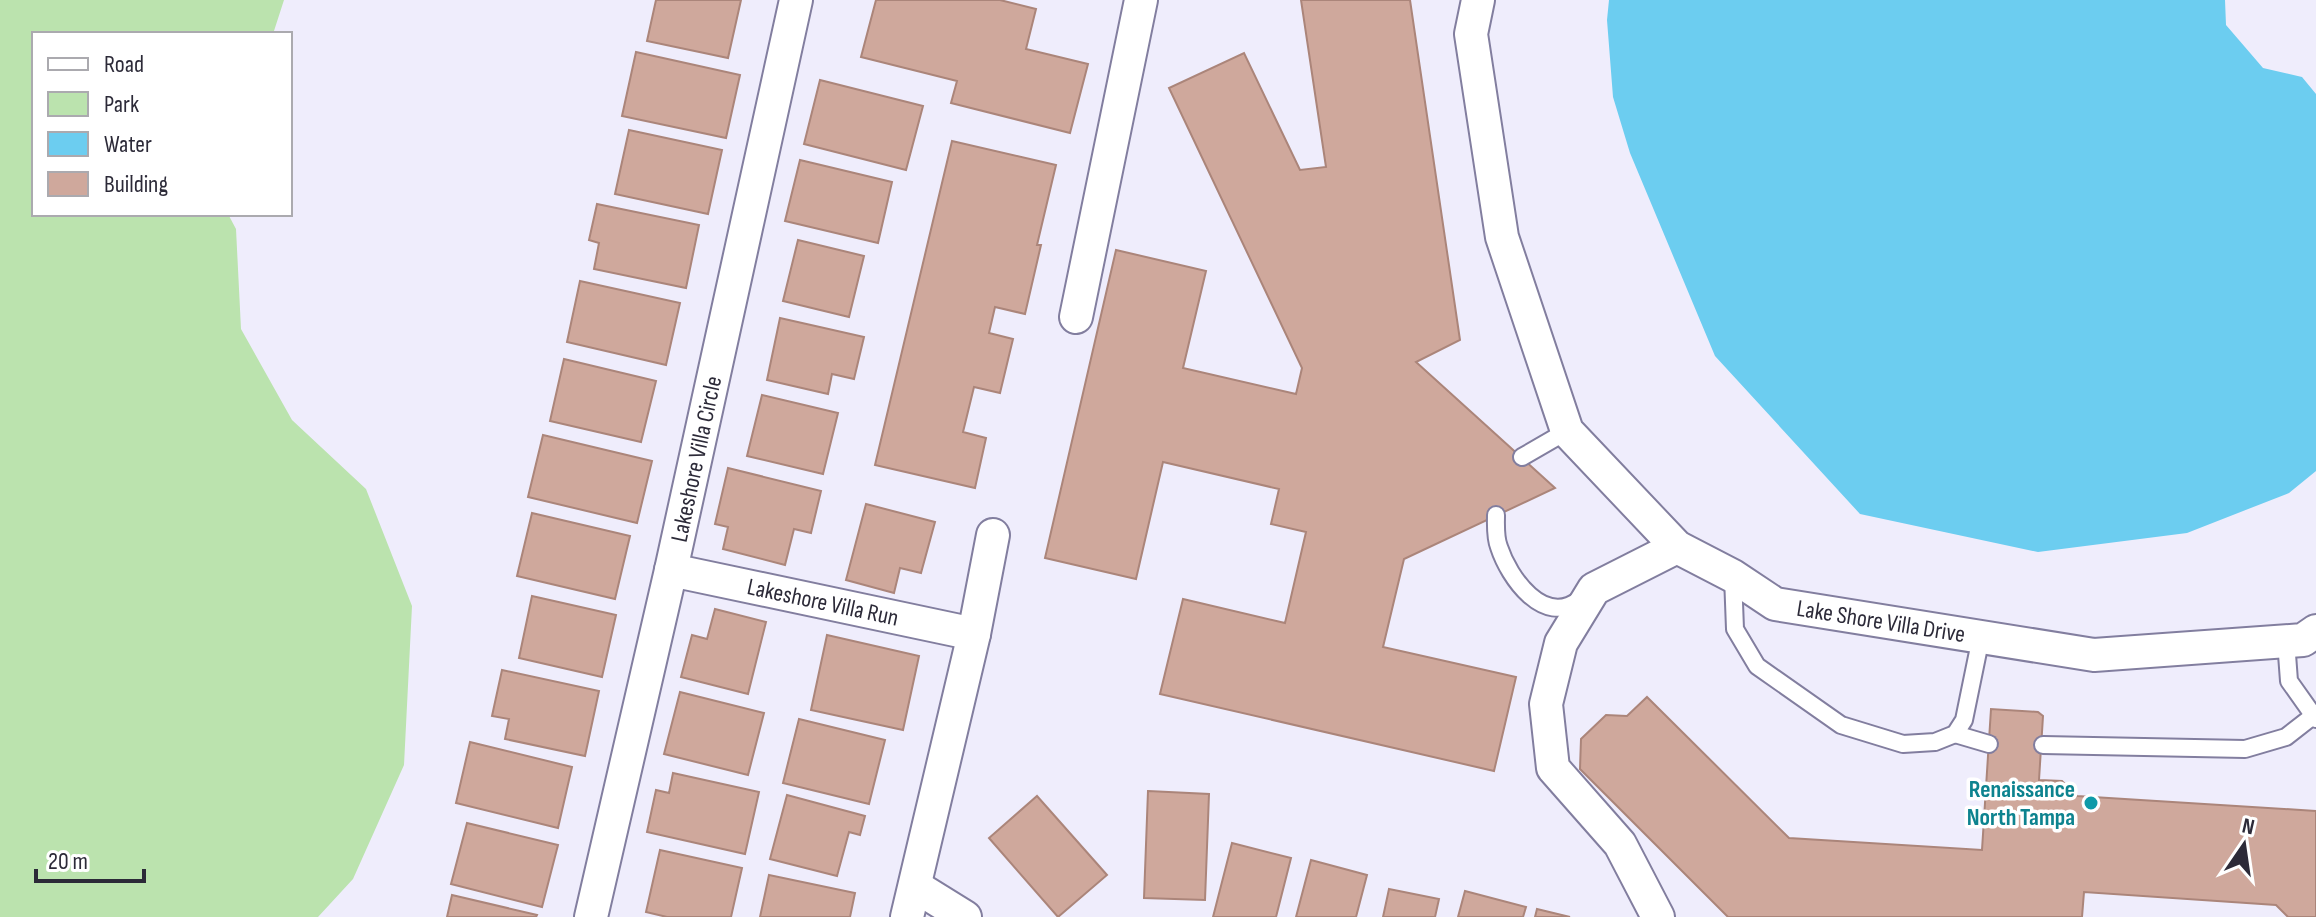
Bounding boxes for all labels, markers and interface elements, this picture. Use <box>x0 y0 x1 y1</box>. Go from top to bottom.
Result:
legend <box>32 32 292 216</box>
text: Road <box>104 50 144 79</box>
text: Park <box>104 90 139 119</box>
text: Water <box>104 130 152 159</box>
text: Building <box>104 170 168 199</box>
street label: Lakeshore Villa Circle <box>665 373 728 545</box>
street label: Lakeshore Villa Run <box>745 572 901 633</box>
street label: Lake Shore Villa Drive <box>1795 594 1967 649</box>
place label: Renaissance North Tampa <box>1967 775 2075 832</box>
marker: Renaissance North Tampa <box>2082 794 2100 812</box>
north arrow <box>2204 805 2284 885</box>
text: N <box>2239 812 2257 841</box>
scale bar <box>36 833 144 883</box>
text: 20 m <box>48 847 88 876</box>

